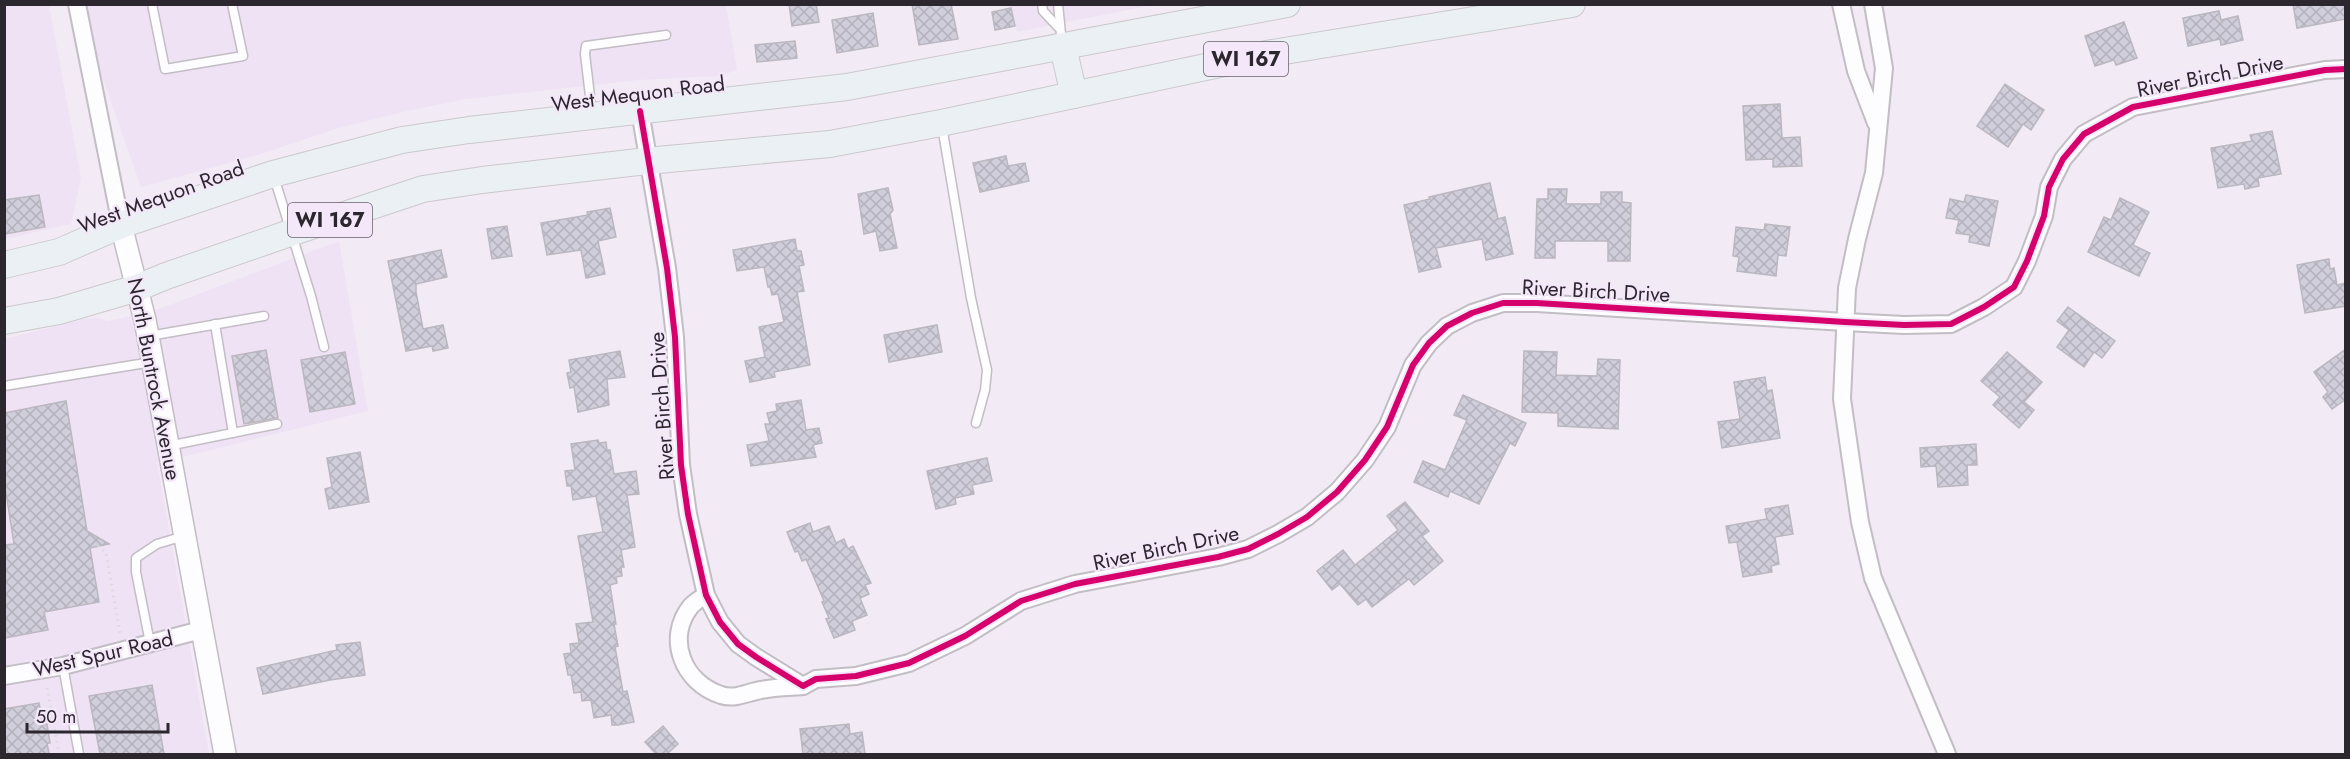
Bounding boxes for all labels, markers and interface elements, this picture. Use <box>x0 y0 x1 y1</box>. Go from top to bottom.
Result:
road number: WI 167 <box>1204 42 1288 76</box>
street label: River Birch Drive <box>2134 47 2286 105</box>
street label: West Mequon Road <box>550 68 726 120</box>
street label: West Mequon Road <box>74 153 248 241</box>
road number: WI 167 <box>288 203 372 237</box>
street label: River Birch Drive <box>1521 272 1671 310</box>
street label: North Buntrock Avenue <box>120 275 188 483</box>
street label: River Birch Drive <box>642 331 682 481</box>
street label: River Birch Drive <box>1090 518 1242 578</box>
street label: West Spur Road <box>30 623 176 685</box>
scale bar <box>27 696 168 734</box>
text: 50 m <box>36 704 76 730</box>

